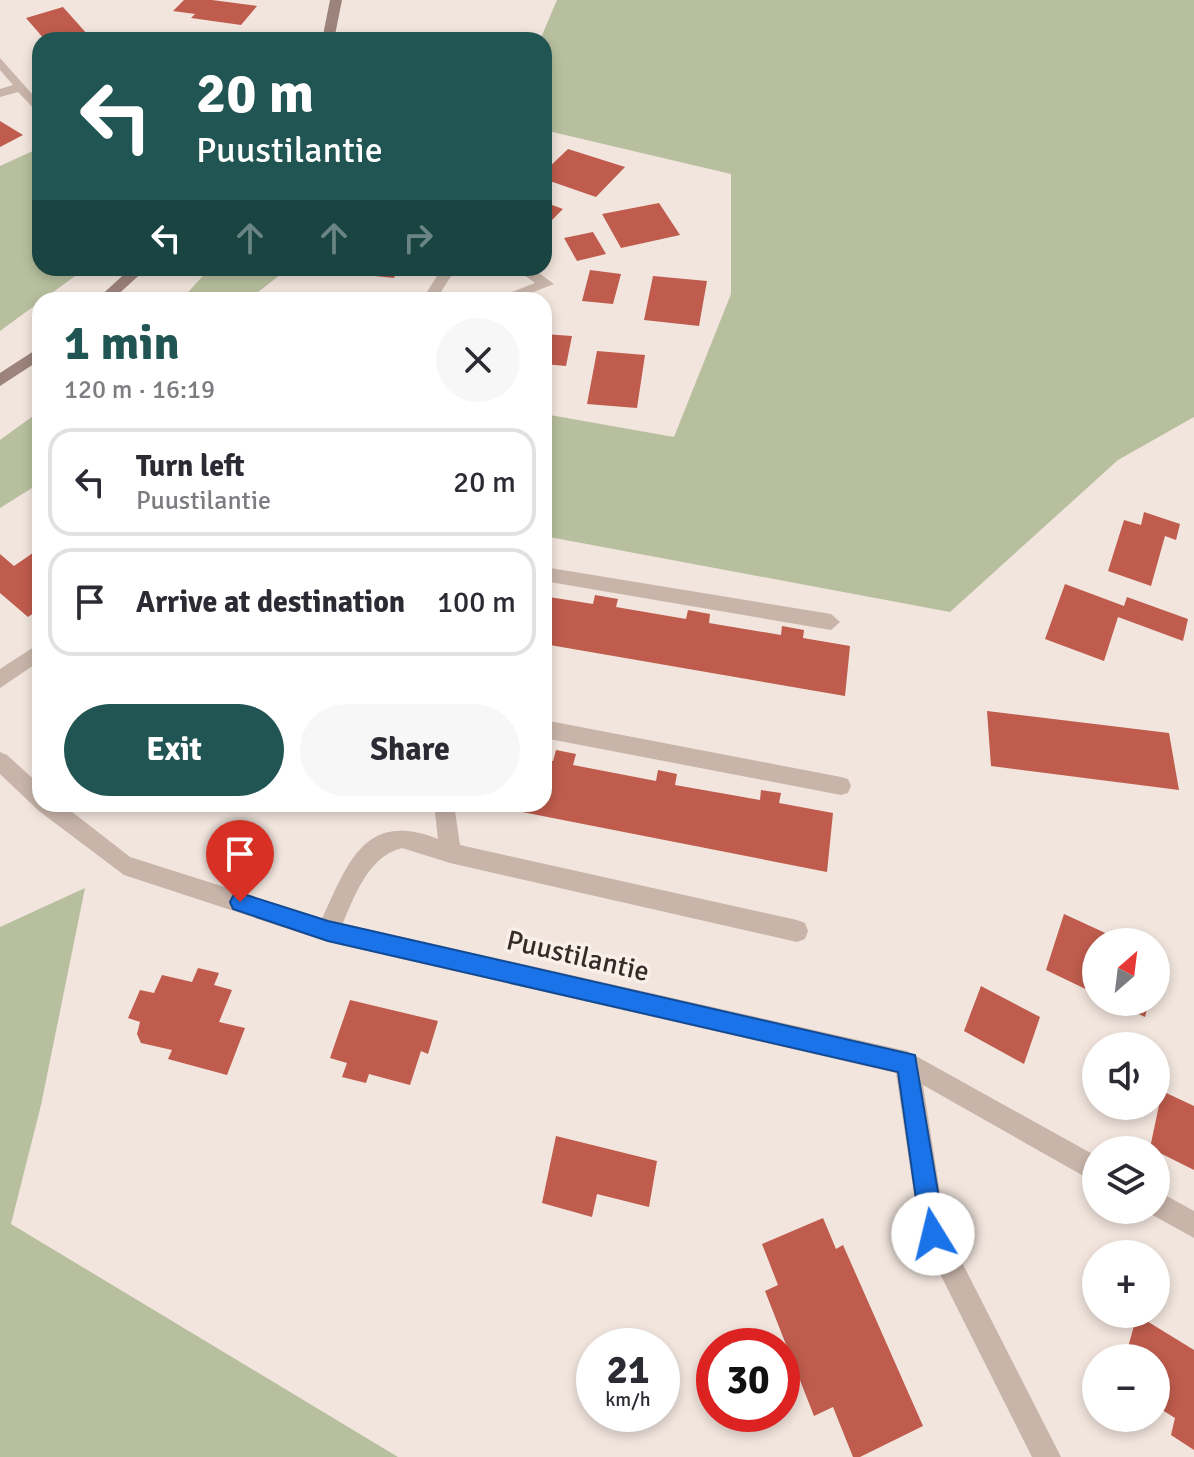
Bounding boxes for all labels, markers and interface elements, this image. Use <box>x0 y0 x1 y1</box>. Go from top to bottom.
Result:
text: 20 m <box>196 59 314 128</box>
icon: left <box>64 64 168 168</box>
text: Puustilantie <box>196 128 383 173</box>
icon: left <box>144 216 188 260</box>
icon: ahead <box>228 216 272 260</box>
icon: ahead <box>312 216 356 260</box>
icon: right <box>396 216 440 260</box>
text: 1 min <box>64 314 180 373</box>
button: close <box>436 318 520 402</box>
text: 120 m · 16:19 <box>64 374 215 406</box>
text: Turn left <box>136 448 245 485</box>
icon: left <box>68 460 112 504</box>
text: 20 m <box>453 464 516 501</box>
text: Puustilantie <box>136 485 271 517</box>
icon: arrive <box>68 580 112 624</box>
text: Arrive at destination <box>136 584 405 621</box>
text: 100 m <box>437 584 516 621</box>
button: Exit <box>64 704 284 796</box>
button: Share <box>300 704 520 796</box>
pin <box>206 820 274 902</box>
icon: arrive <box>218 832 262 876</box>
street label: Puustilantie <box>503 923 652 989</box>
north arrow <box>1082 928 1170 1016</box>
map controls <box>1082 928 1170 1432</box>
button: sound <box>1082 1032 1170 1120</box>
button: layers <box>1082 1136 1170 1224</box>
position arrow <box>891 1192 975 1276</box>
button: + <box>1082 1240 1170 1328</box>
speed limit sign: 30 <box>696 1328 800 1432</box>
button: − <box>1082 1344 1170 1432</box>
text: 21 <box>606 1345 650 1395</box>
text: km/h <box>605 1387 651 1412</box>

